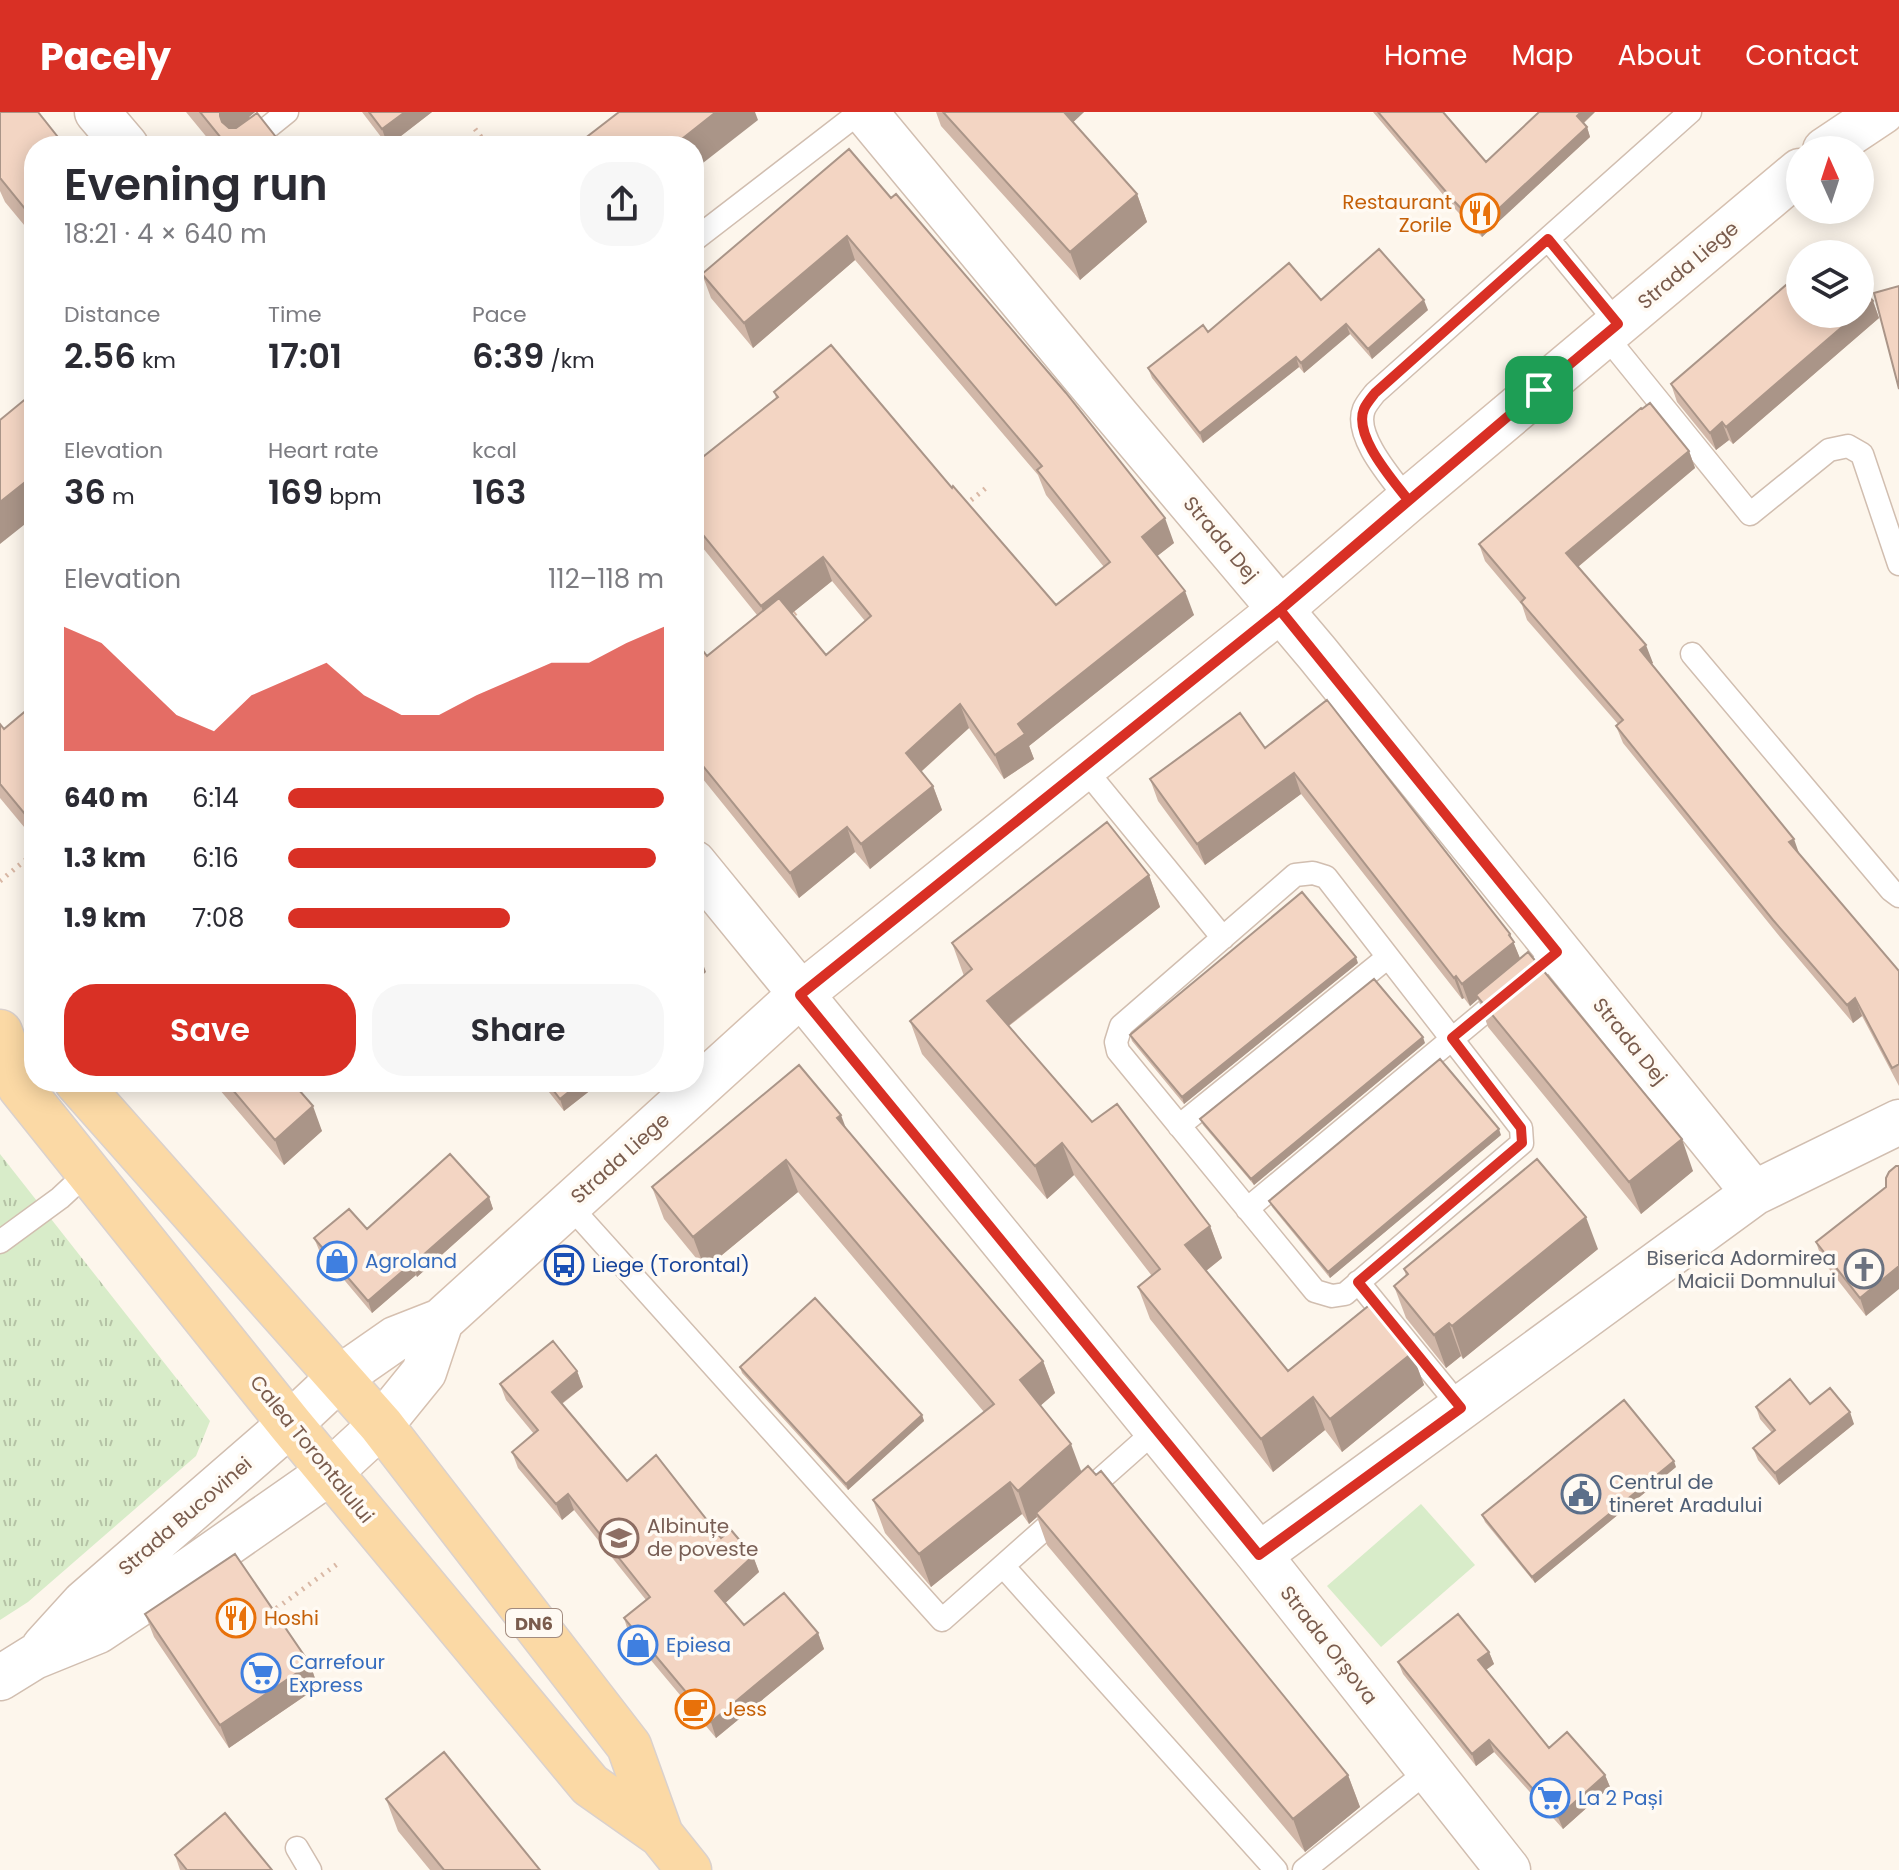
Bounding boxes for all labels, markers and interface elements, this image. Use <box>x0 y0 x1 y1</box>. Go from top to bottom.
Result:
text: Pacely <box>40 30 171 83</box>
text: Home <box>1384 36 1467 75</box>
text: Map <box>1511 36 1573 75</box>
text: About <box>1617 36 1701 75</box>
text: Contact <box>1745 36 1859 75</box>
north arrow <box>1786 136 1874 224</box>
map controls <box>1786 136 1874 328</box>
text: Evening run <box>64 154 328 215</box>
button: share <box>580 162 664 246</box>
place label: Restaurant Zorile <box>1342 188 1452 239</box>
restaurant icon: Restaurant Zorile <box>1459 192 1501 234</box>
street label: Strada Liege <box>1631 214 1745 316</box>
text: 18:21 · 4 × 640 m <box>64 216 267 252</box>
button: layers <box>1786 240 1874 328</box>
text: Distance <box>64 299 160 330</box>
text: Time <box>268 299 322 330</box>
text: Pace <box>472 299 527 330</box>
text: 2.56 <box>64 332 136 380</box>
text: 17:01 <box>268 332 342 380</box>
text: 6:39 <box>472 332 544 380</box>
text: km <box>136 345 176 376</box>
text: /km <box>544 345 595 376</box>
pin <box>1505 356 1573 424</box>
icon: arrive <box>1517 368 1561 412</box>
text: Elevation <box>64 435 163 466</box>
text: Heart rate <box>268 435 379 466</box>
text: kcal <box>472 435 517 466</box>
text: 36 <box>64 468 106 516</box>
text: 169 <box>268 468 323 516</box>
text: 163 <box>472 468 526 516</box>
text: m <box>106 481 135 512</box>
text: bpm <box>323 481 382 512</box>
street label: Strada Dej <box>1177 490 1265 588</box>
text: Elevation <box>64 561 181 597</box>
text: 112–118 m <box>548 561 664 597</box>
text: 640 m <box>64 780 148 816</box>
text: 6:14 <box>192 780 239 816</box>
text: 1.3 km <box>64 840 146 876</box>
text: 6:16 <box>192 840 239 876</box>
text: 1.9 km <box>64 900 146 936</box>
text: 7:08 <box>192 900 244 936</box>
button: Save <box>64 984 356 1076</box>
button: Share <box>372 984 664 1076</box>
street label: Strada Dej <box>1586 992 1674 1090</box>
street label: Strada Liege <box>564 1106 676 1210</box>
shop icon: Agroland <box>316 1240 358 1282</box>
bus stop icon: Liege (Torontal) <box>543 1244 585 1286</box>
place label: Biserica Adormirea Maicii Domnului <box>1646 1244 1836 1295</box>
place label: Agroland <box>365 1247 457 1275</box>
church icon: Biserica Adormirea Maicii Domnului <box>1843 1248 1885 1290</box>
place label: Liege (Torontal) <box>592 1251 750 1279</box>
street label: Calea Torontalului <box>244 1369 380 1529</box>
street label: Strada Bucovinei <box>112 1450 258 1582</box>
place label: Centrul de tineret Aradului <box>1609 1468 1762 1519</box>
public building icon: Centrul de tineret Aradului <box>1560 1473 1602 1515</box>
place label: Albinuțe de poveste <box>647 1512 758 1563</box>
school or university icon: Albinuțe de poveste <box>598 1517 640 1559</box>
street label: Strada Orșova <box>1274 1580 1384 1710</box>
restaurant icon: Hoshi <box>215 1597 257 1639</box>
place label: Hoshi <box>264 1604 319 1632</box>
road number: DN6 <box>506 1609 562 1637</box>
shop icon: Epiesa <box>617 1624 659 1666</box>
place label: Epiesa <box>666 1631 731 1659</box>
place label: Carrefour Express <box>289 1648 385 1699</box>
supermarket icon: Carrefour Express <box>240 1652 282 1694</box>
cafe icon: Jess <box>674 1688 716 1730</box>
place label: Jess <box>723 1695 767 1723</box>
supermarket icon: La 2 Pași <box>1529 1777 1571 1819</box>
place label: La 2 Pași <box>1578 1784 1663 1812</box>

